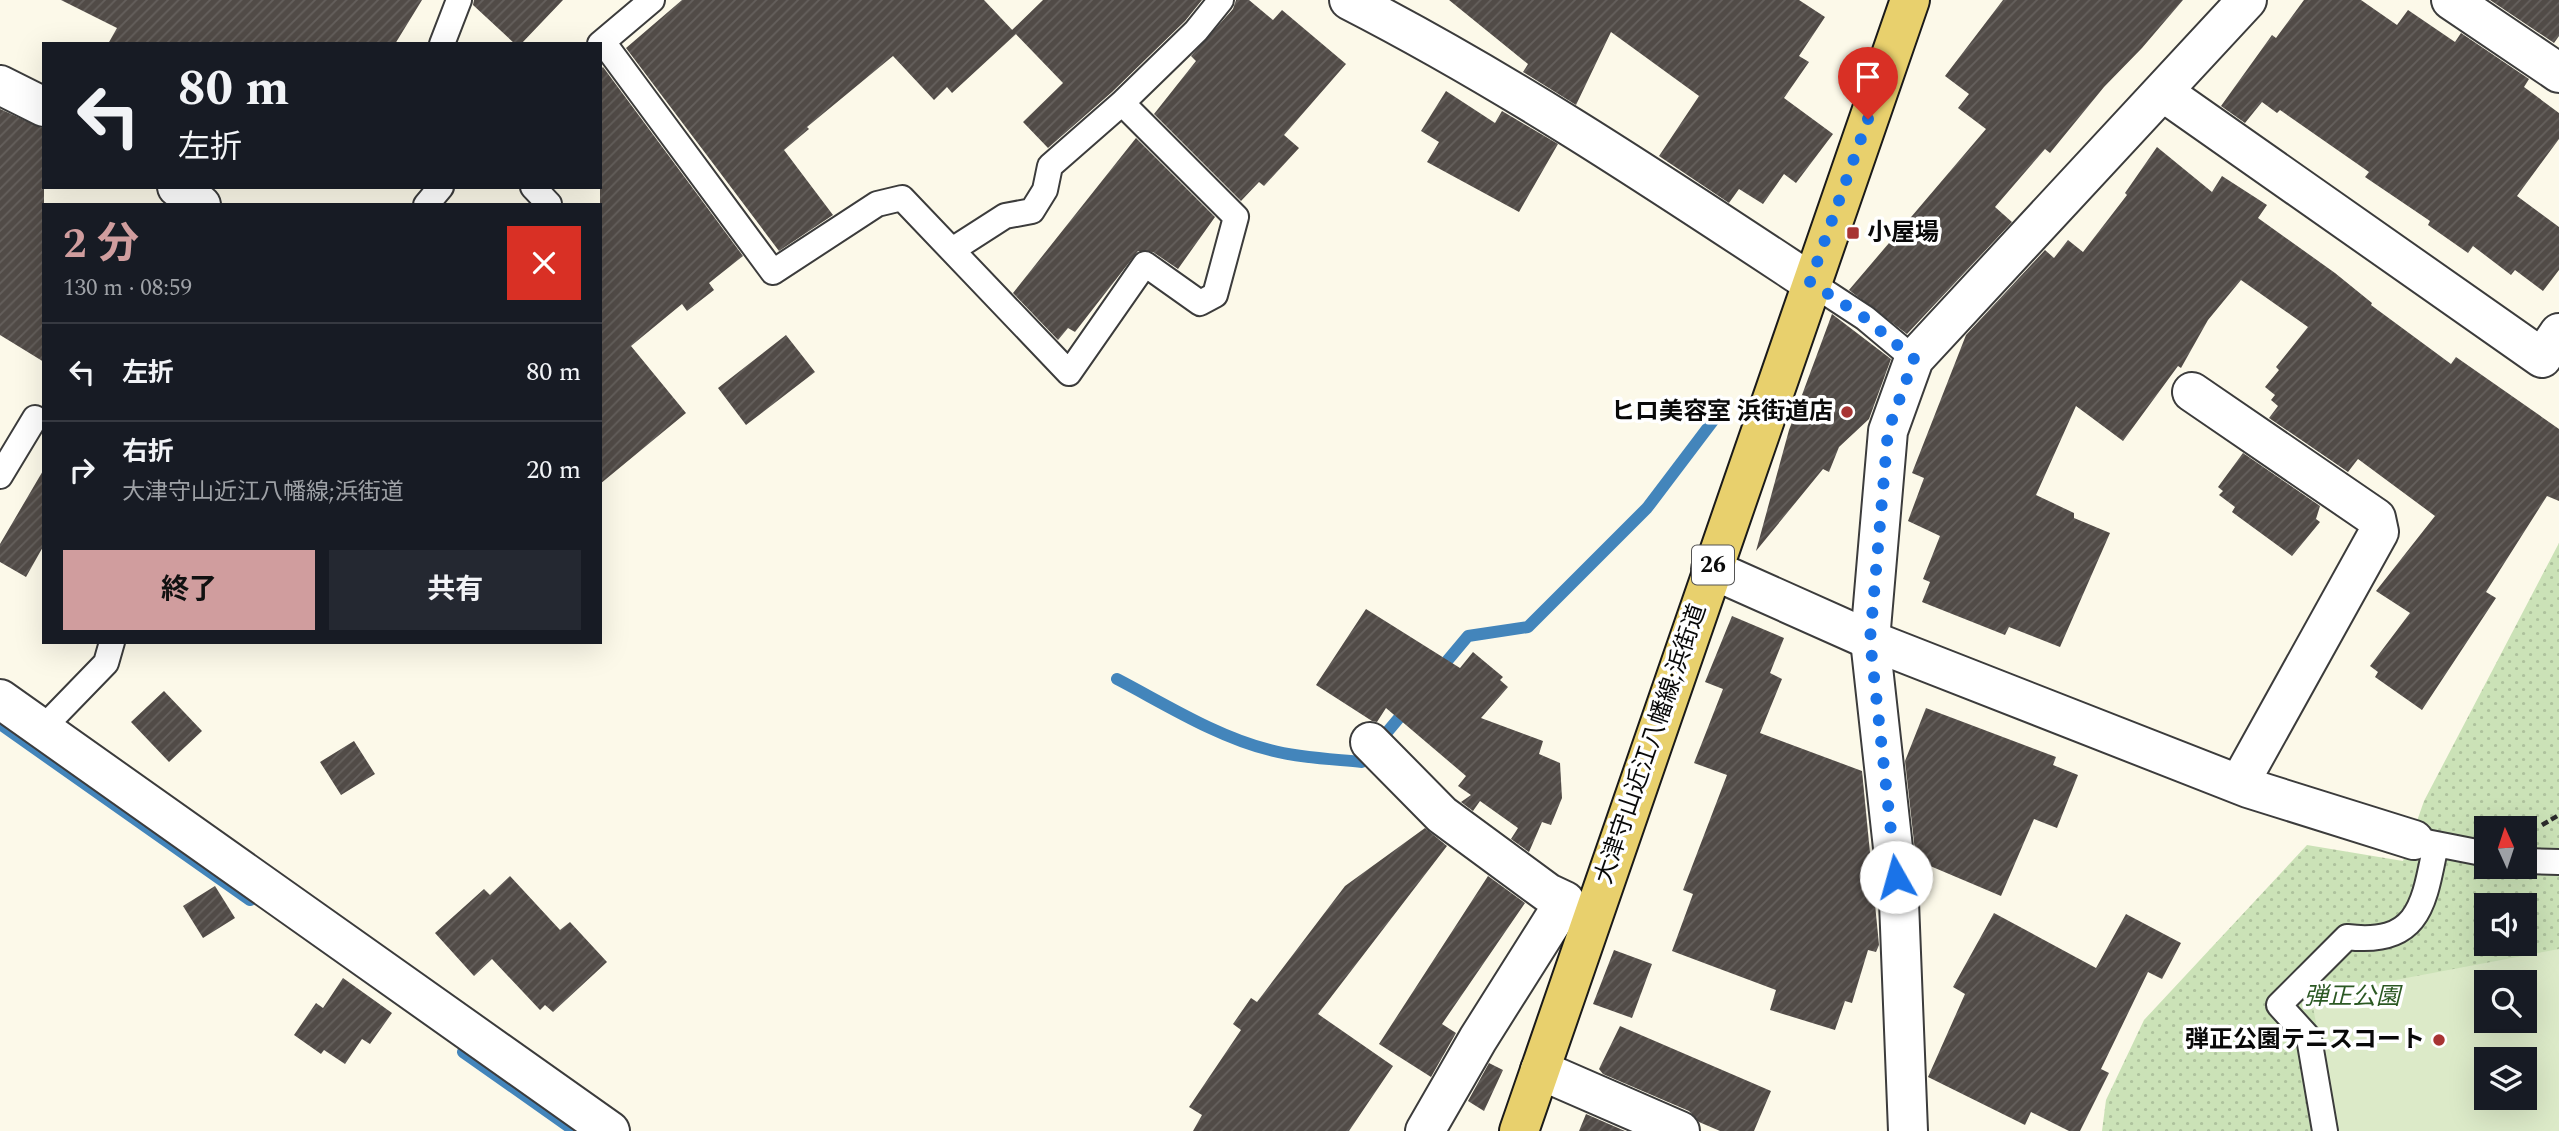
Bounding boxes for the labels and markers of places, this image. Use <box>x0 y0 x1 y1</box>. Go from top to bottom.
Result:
pin <box>1838 47 1898 119</box>
place label: 小屋場 <box>1867 215 1939 251</box>
marker: 小屋場 <box>1845 225 1861 241</box>
place label: ヒロ美容室 浜街道店 <box>1611 394 1833 430</box>
marker: ヒロ美容室 浜街道店 <box>1839 404 1855 420</box>
place label: 弾正公園テニスコート <box>2185 1022 2425 1058</box>
marker: 弾正公園テニスコート <box>2431 1032 2447 1048</box>

